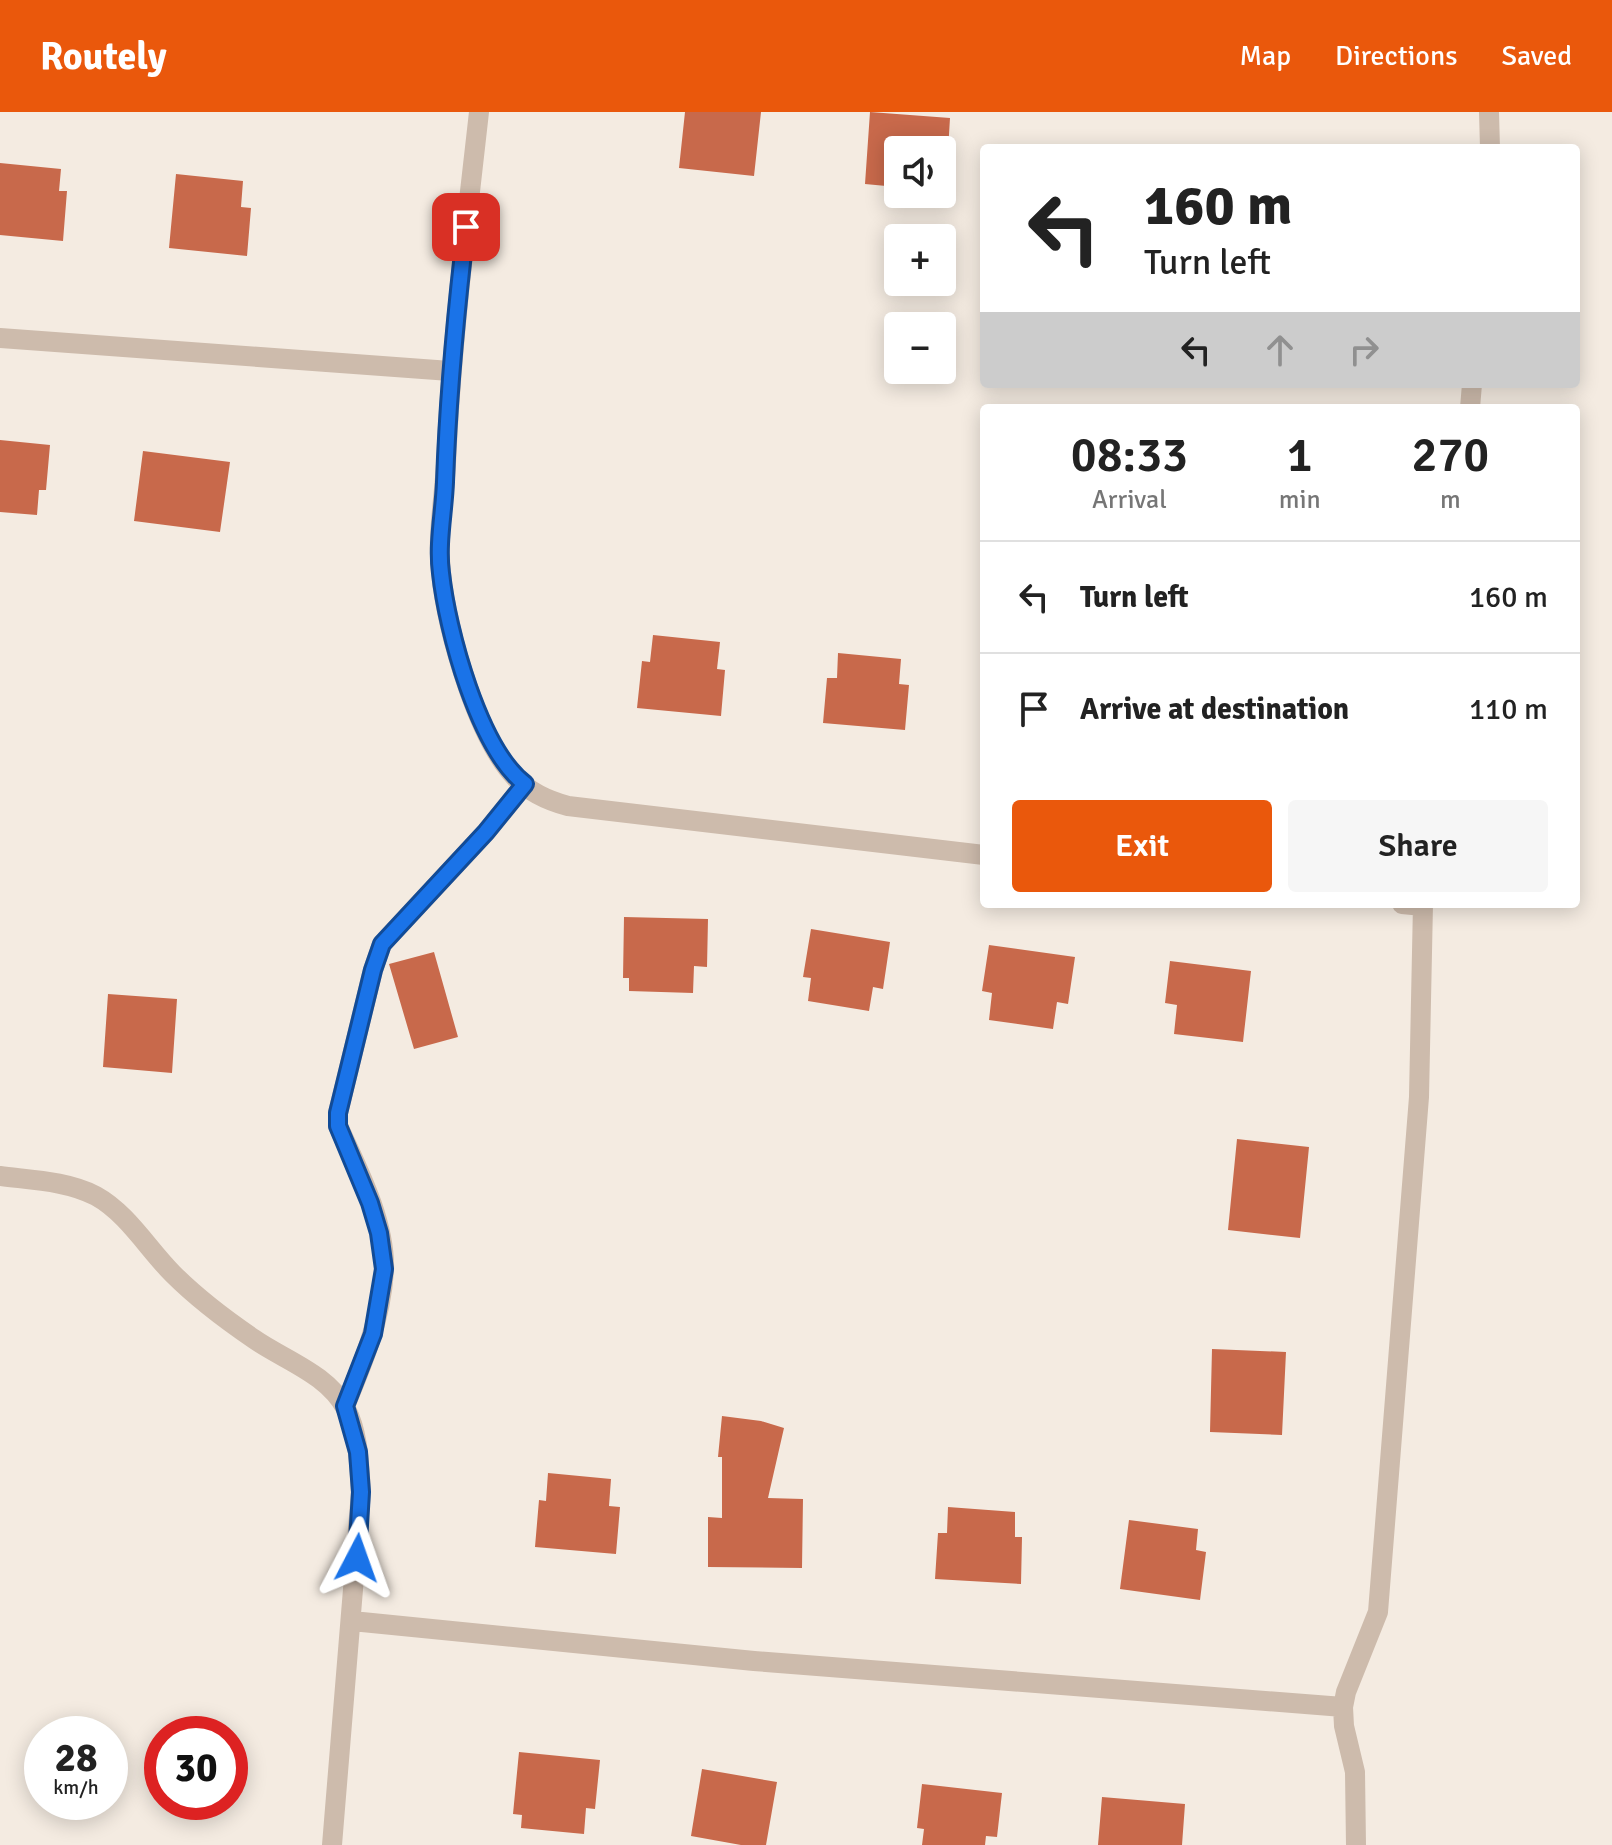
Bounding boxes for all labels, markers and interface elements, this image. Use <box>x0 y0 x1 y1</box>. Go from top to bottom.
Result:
text: Routely <box>40 33 167 80</box>
text: Map <box>1239 39 1291 73</box>
text: Directions <box>1335 39 1457 73</box>
text: Saved <box>1501 39 1572 73</box>
map controls <box>884 136 956 384</box>
button: sound <box>884 136 956 208</box>
text: 160 m <box>1144 171 1292 240</box>
icon: left <box>1012 176 1116 280</box>
pin <box>432 193 500 261</box>
icon: arrive <box>444 205 488 249</box>
button: + <box>884 224 956 296</box>
text: Turn left <box>1144 240 1271 285</box>
button: − <box>884 312 956 384</box>
icon: left <box>1174 328 1218 372</box>
icon: ahead <box>1258 328 1302 372</box>
icon: right <box>1342 328 1386 372</box>
text: 08:33 <box>1071 426 1188 485</box>
text: 1 <box>1287 426 1313 485</box>
text: 270 <box>1411 426 1489 485</box>
text: Arrival <box>1092 484 1167 516</box>
text: min <box>1279 484 1321 516</box>
text: m <box>1440 484 1461 516</box>
icon: left <box>1012 575 1056 619</box>
text: Turn left <box>1080 579 1189 616</box>
text: 160 m <box>1469 579 1548 616</box>
icon: arrive <box>1012 687 1056 731</box>
text: Arrive at destination <box>1080 691 1349 728</box>
text: 110 m <box>1469 691 1548 728</box>
button: Exit <box>1012 800 1272 892</box>
button: Share <box>1288 800 1548 892</box>
position arrow <box>315 1516 399 1600</box>
speed limit sign: 30 <box>144 1716 248 1820</box>
text: 28 <box>54 1733 98 1783</box>
text: km/h <box>53 1775 99 1800</box>

